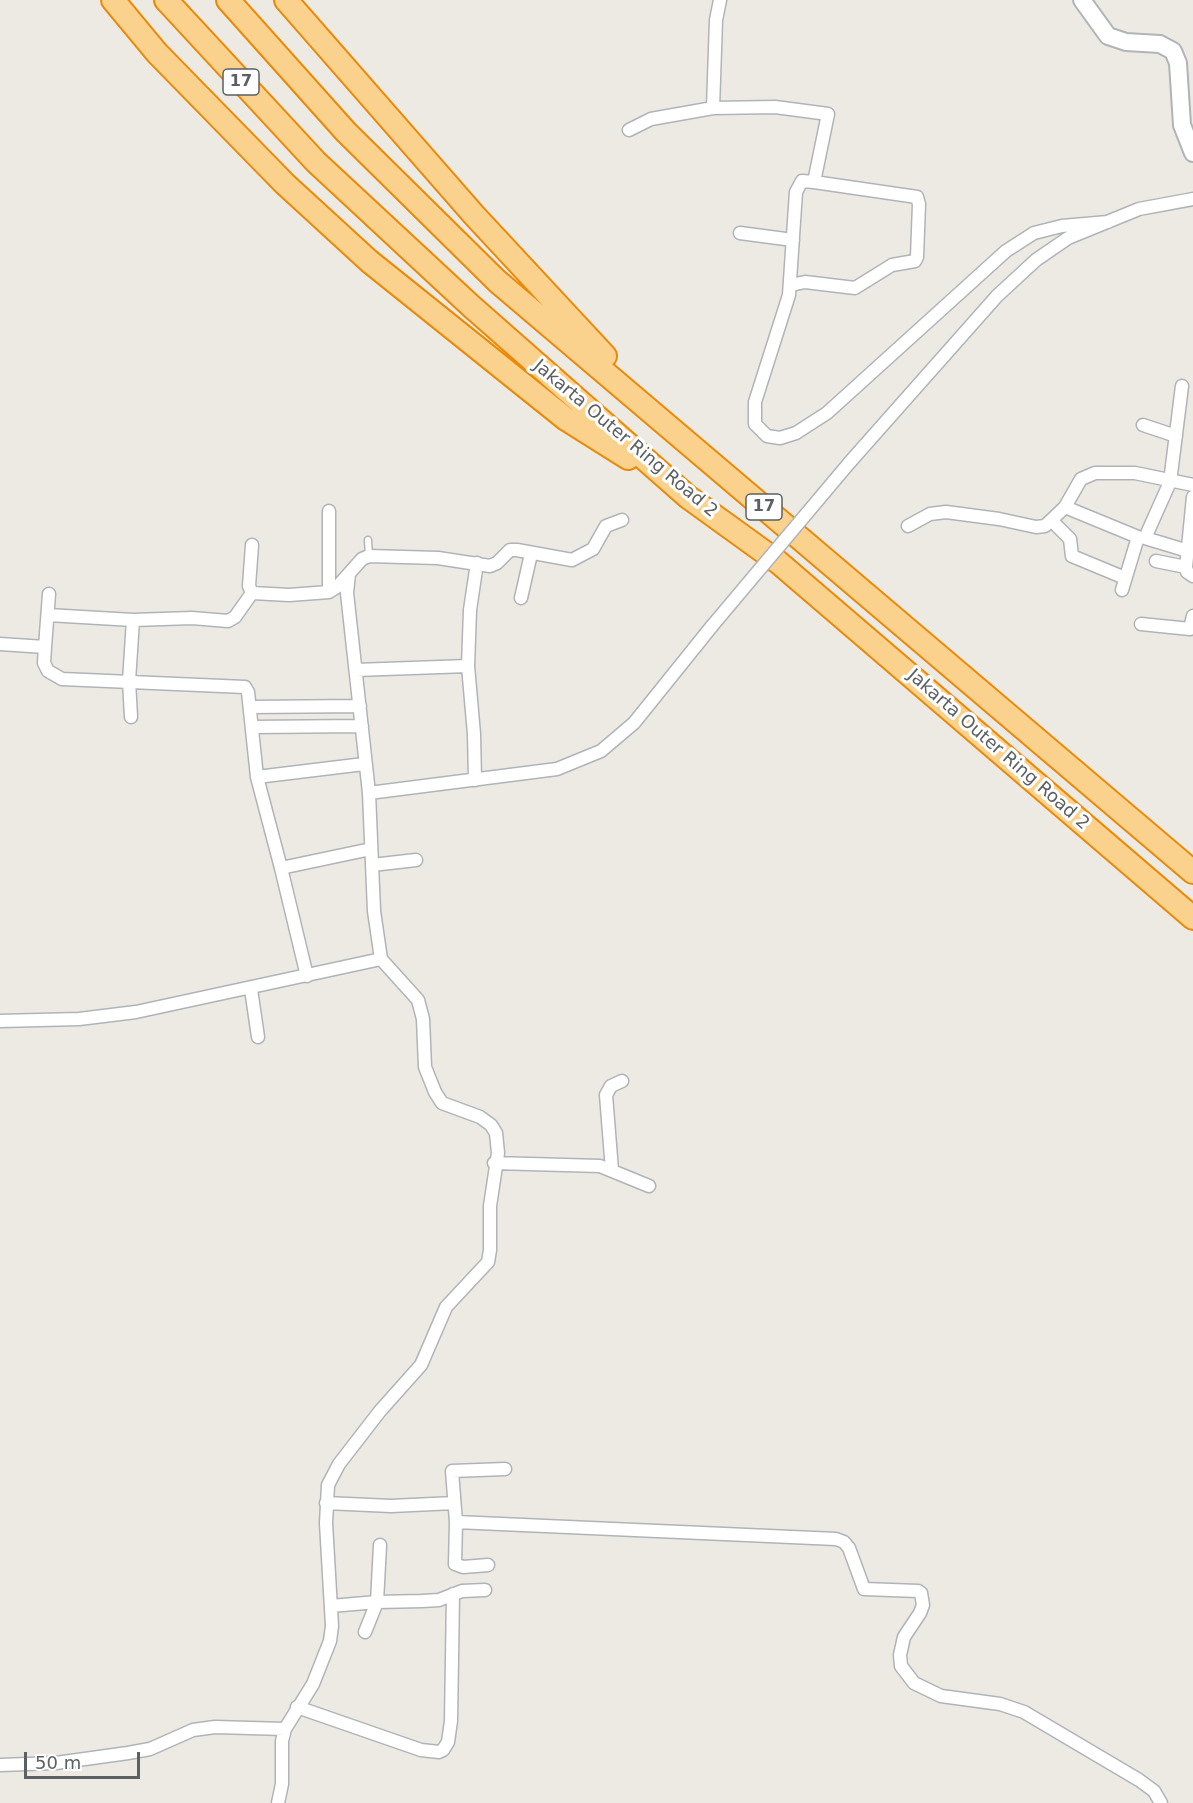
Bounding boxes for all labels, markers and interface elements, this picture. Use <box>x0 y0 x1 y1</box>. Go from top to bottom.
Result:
road number: 17 <box>223 69 259 95</box>
street label: Jakarta Outer Ring Road 2 <box>528 356 722 522</box>
road number: 17 <box>746 494 782 520</box>
street label: Jakarta Outer Ring Road 2 <box>903 665 1093 835</box>
scale bar <box>27 1740 142 1778</box>
text: 50 m <box>35 1752 81 1773</box>

